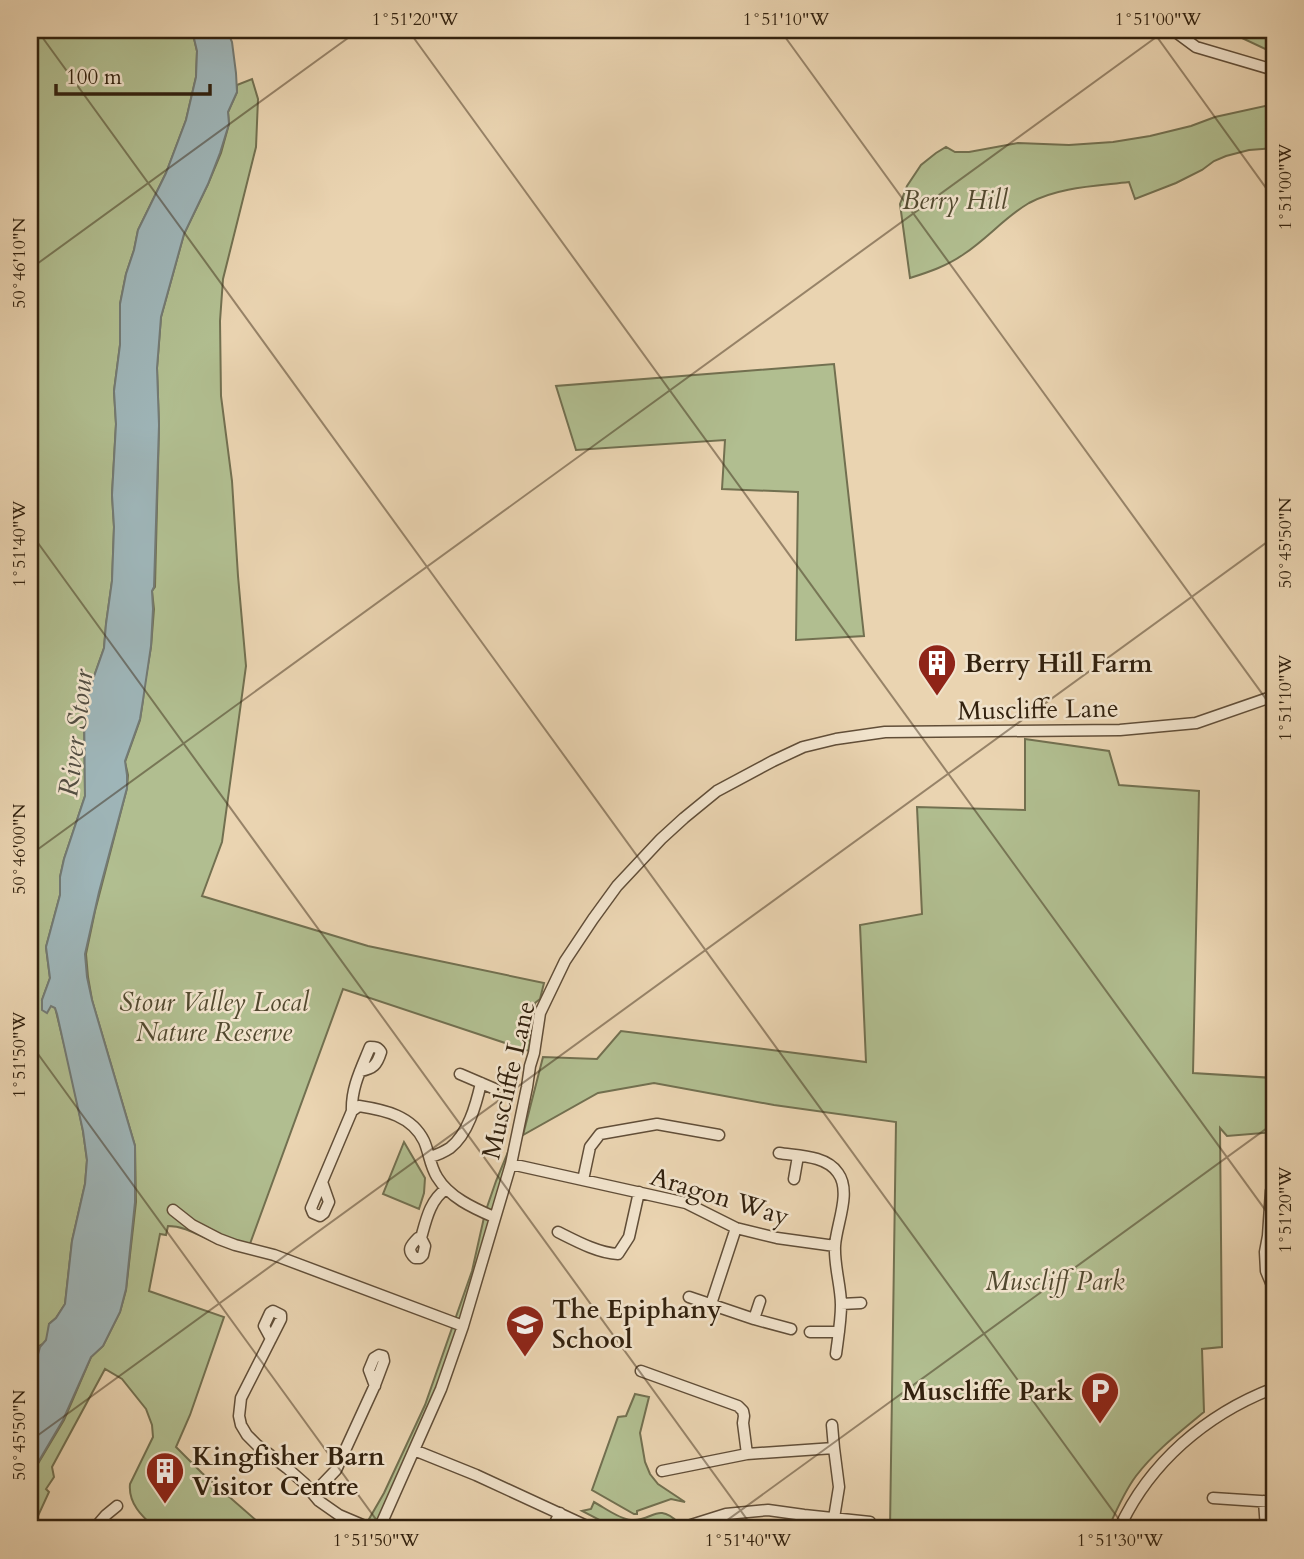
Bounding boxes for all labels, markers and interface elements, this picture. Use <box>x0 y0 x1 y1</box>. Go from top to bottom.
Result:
text: 1°51'20"W <box>372 7 458 32</box>
text: 1°51'10"W <box>743 7 829 32</box>
text: 1°51'00"W <box>1115 7 1201 32</box>
scale bar <box>56 52 210 96</box>
text: 100 m <box>66 63 122 92</box>
text: 1°51'00"W <box>1273 144 1298 230</box>
park label: Berry Hill <box>902 183 1009 218</box>
text: 50°46'10"N <box>7 217 32 309</box>
text: 50°45'50"N <box>1273 497 1298 589</box>
text: 1°51'40"W <box>7 501 32 587</box>
building icon: Berry Hill Farm <box>916 642 958 697</box>
place label: Berry Hill Farm <box>964 646 1152 681</box>
text: 1°51'10"W <box>1273 655 1298 741</box>
water label: River Stour <box>49 666 103 799</box>
street label: Muscliffe Lane <box>957 691 1119 728</box>
text: 50°46'00"N <box>7 803 32 895</box>
park label: Stour Valley Local Nature Reserve <box>119 985 310 1050</box>
street label: Muscliffe Lane <box>473 998 544 1163</box>
text: 1°51'50"W <box>7 1012 32 1098</box>
street label: Aragon Way <box>646 1159 794 1234</box>
text: 1°51'20"W <box>1273 1167 1298 1253</box>
park label: Muscliff Park <box>985 1264 1125 1299</box>
place label: The Epiphany School <box>552 1292 722 1357</box>
school or university icon: The Epiphany School <box>504 1303 546 1358</box>
parking icon: Muscliffe Park <box>1079 1370 1121 1425</box>
place label: Muscliffe Park <box>902 1374 1074 1409</box>
text: 50°45'50"N <box>7 1389 32 1481</box>
place label: Kingfisher Barn Visitor Centre <box>192 1439 385 1504</box>
building icon: Kingfisher Barn Visitor Centre <box>144 1450 186 1505</box>
text: 1°51'50"W <box>333 1528 419 1553</box>
text: 1°51'40"W <box>705 1528 791 1553</box>
text: 1°51'30"W <box>1077 1528 1163 1553</box>

